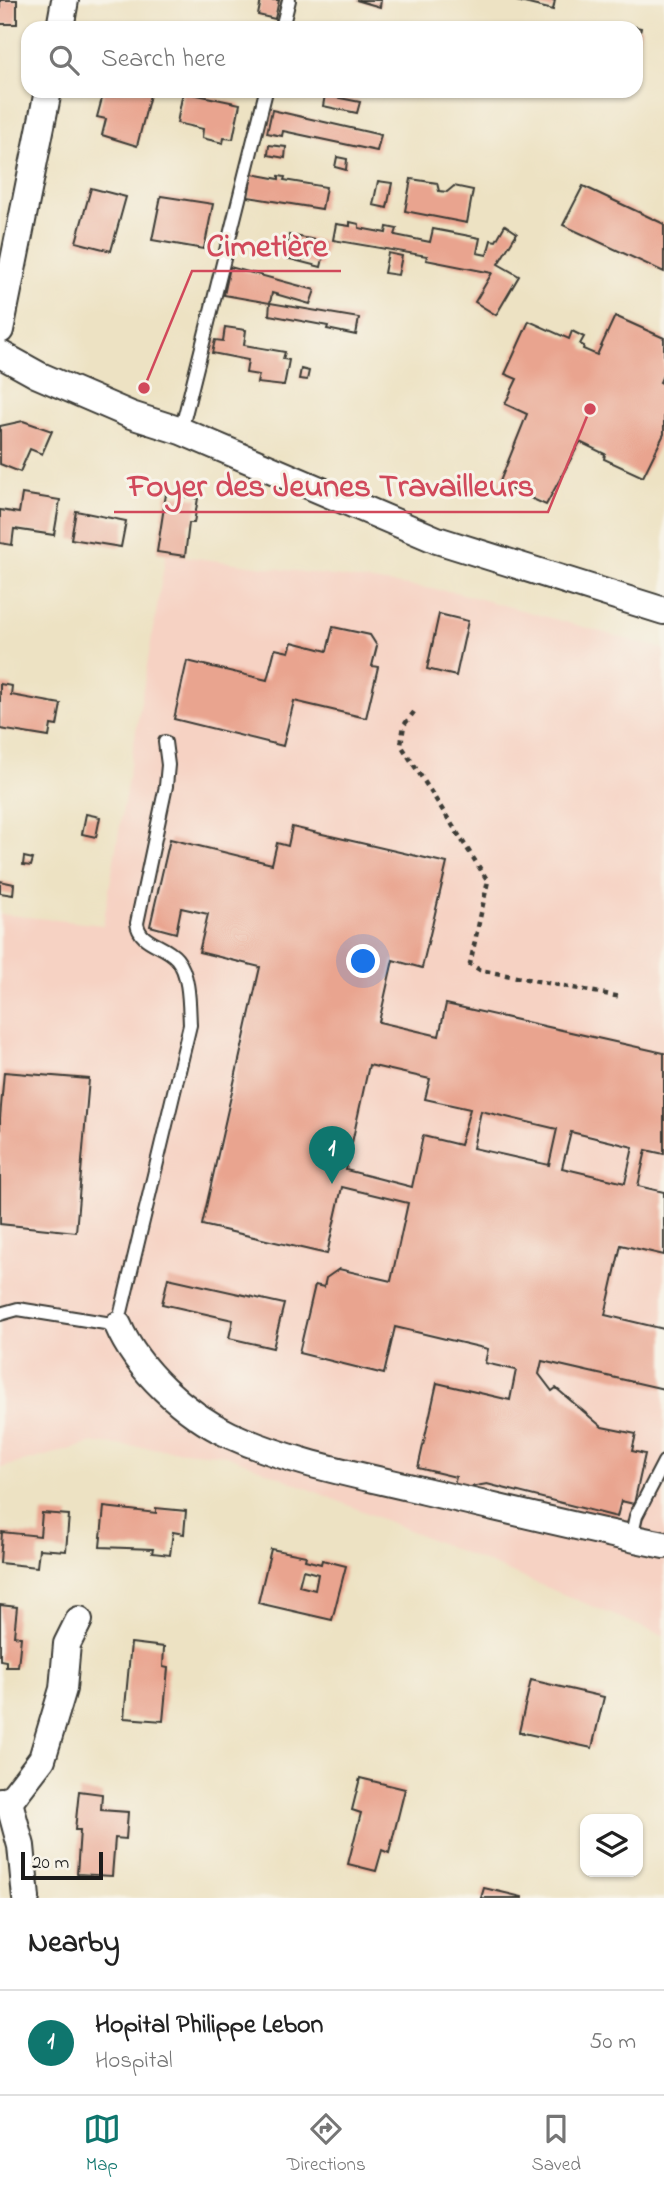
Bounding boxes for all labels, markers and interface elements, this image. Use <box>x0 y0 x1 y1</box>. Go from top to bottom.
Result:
search box <box>21 21 643 98</box>
icon: search <box>45 41 83 79</box>
text: Search here <box>101 41 226 79</box>
callout: Cimetière <box>192 217 341 271</box>
text: Cimetière <box>206 224 329 272</box>
callout: Foyer des Jeunes Travailleurs <box>114 458 548 512</box>
text: Foyer des Jeunes Travailleurs <box>126 464 534 513</box>
your location <box>346 944 380 978</box>
pin: 1 <box>309 1126 355 1184</box>
map controls <box>580 1814 643 1877</box>
button: layers <box>580 1814 643 1877</box>
scale bar <box>21 1849 103 1881</box>
text: 20 m <box>32 1850 69 1877</box>
text: Nearby <box>28 1922 120 1966</box>
text: Hopital Philippe Lebon <box>95 2007 323 2045</box>
text: 1 <box>47 2026 55 2059</box>
text: 50 m <box>589 2026 636 2059</box>
text: Hospital <box>95 2045 173 2078</box>
tab: Map <box>83 2110 121 2179</box>
tab: Directions <box>287 2110 366 2179</box>
tab: Saved <box>532 2110 581 2179</box>

